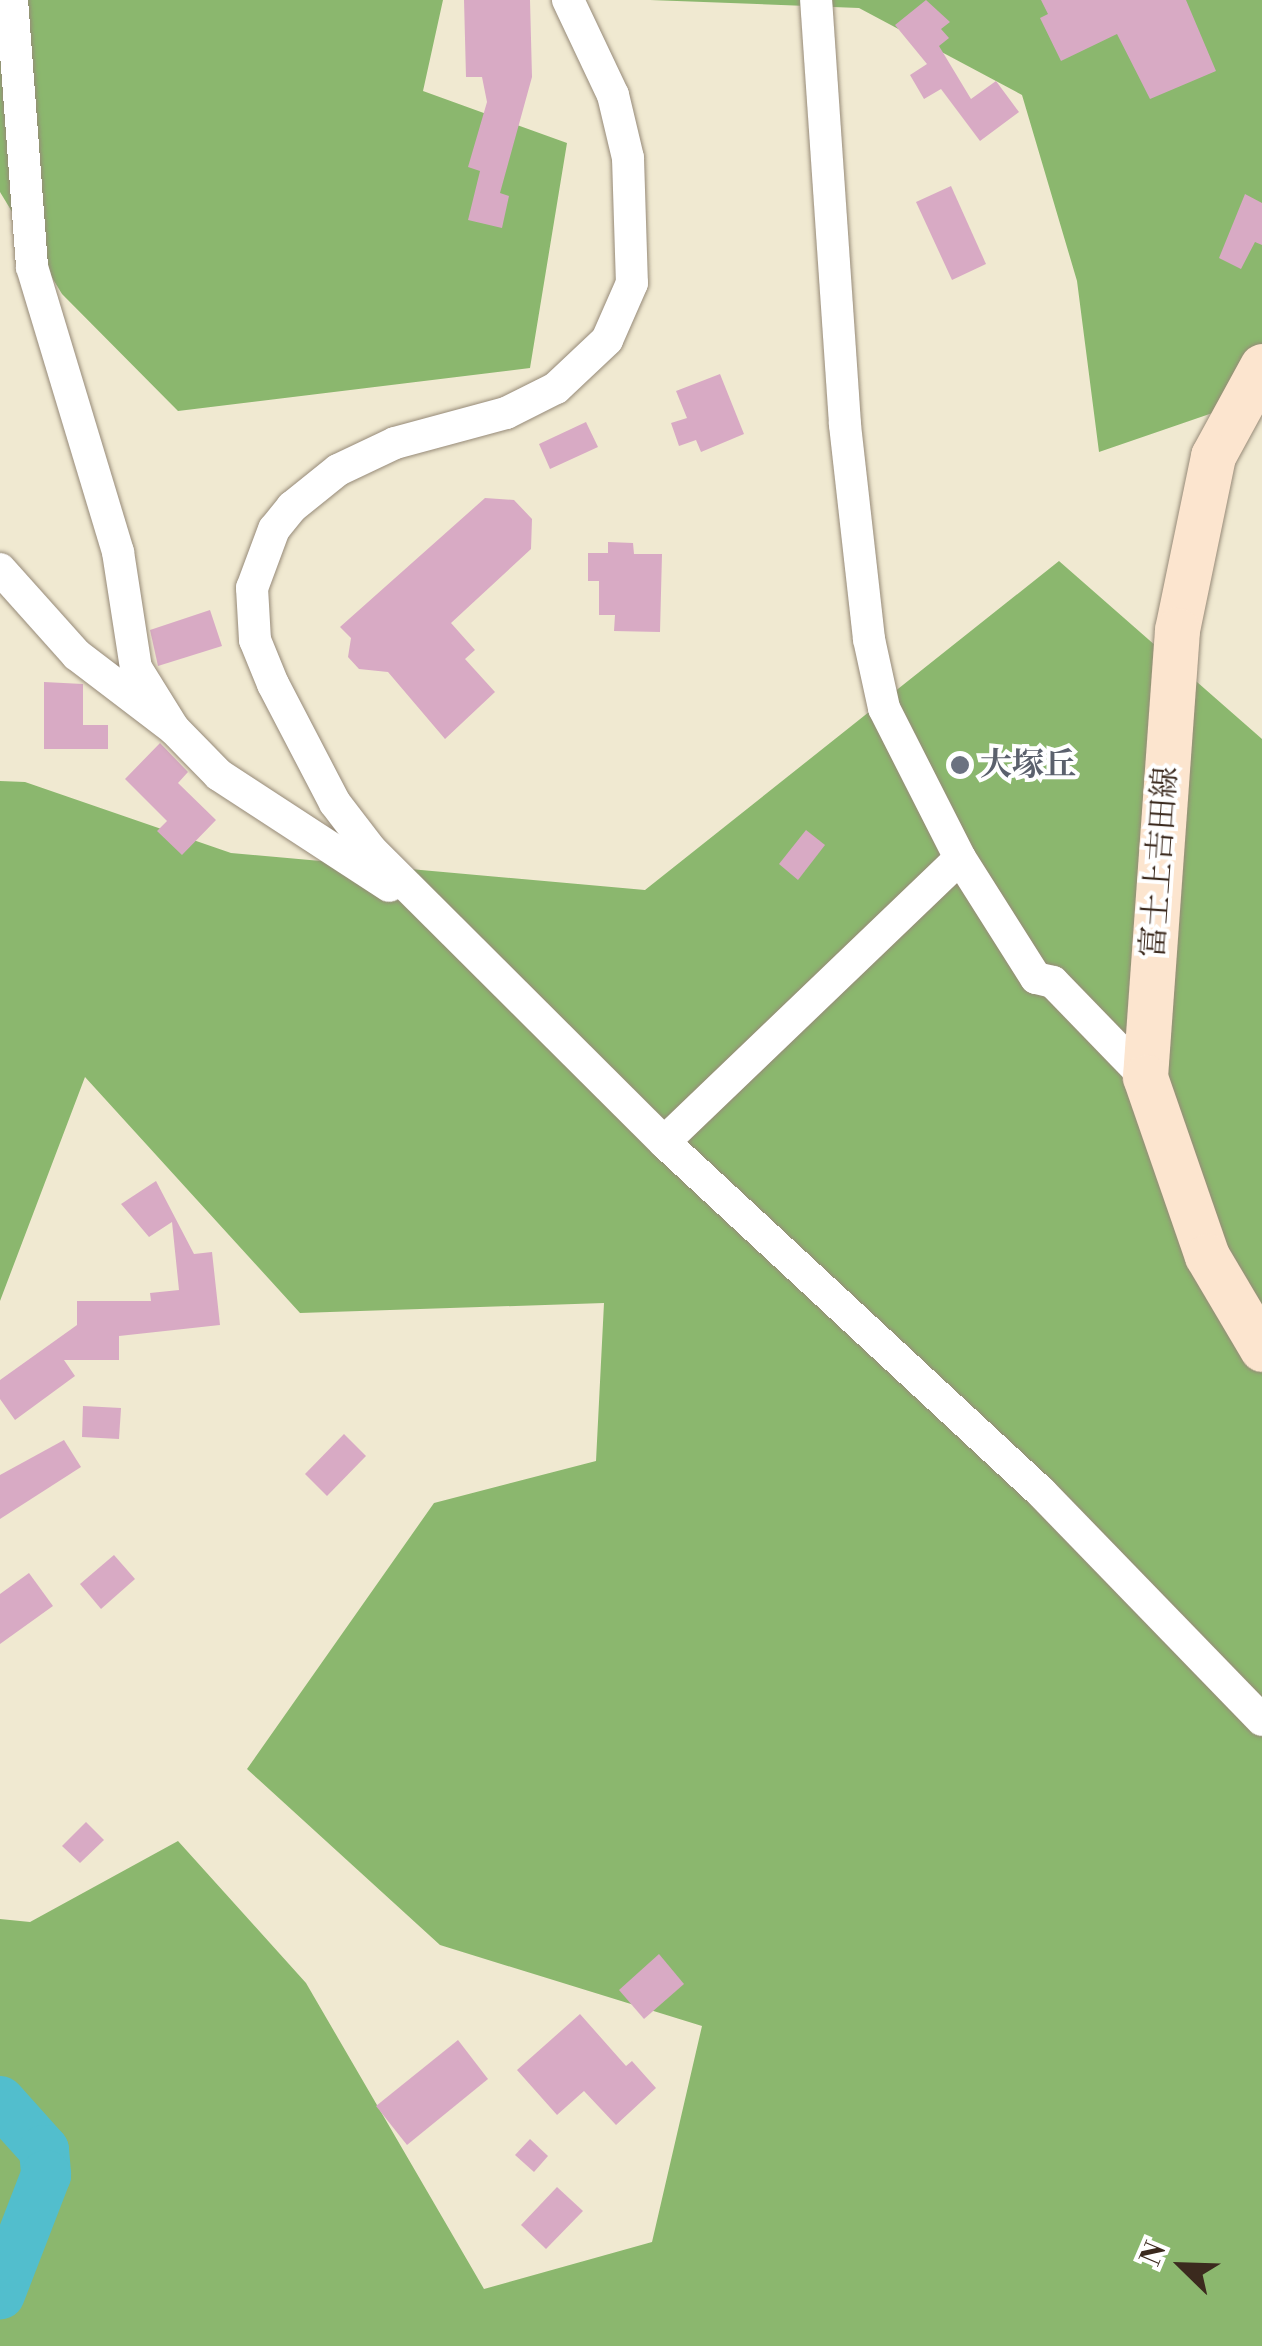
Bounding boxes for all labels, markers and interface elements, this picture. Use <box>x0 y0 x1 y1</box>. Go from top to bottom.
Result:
place label: 大塚丘 <box>980 746 1076 784</box>
marker: 大塚丘 <box>949 754 971 776</box>
street label: 富士上吉田線 <box>1134 765 1186 959</box>
north arrow <box>1132 2216 1232 2316</box>
text: N <box>1133 2237 1174 2271</box>

